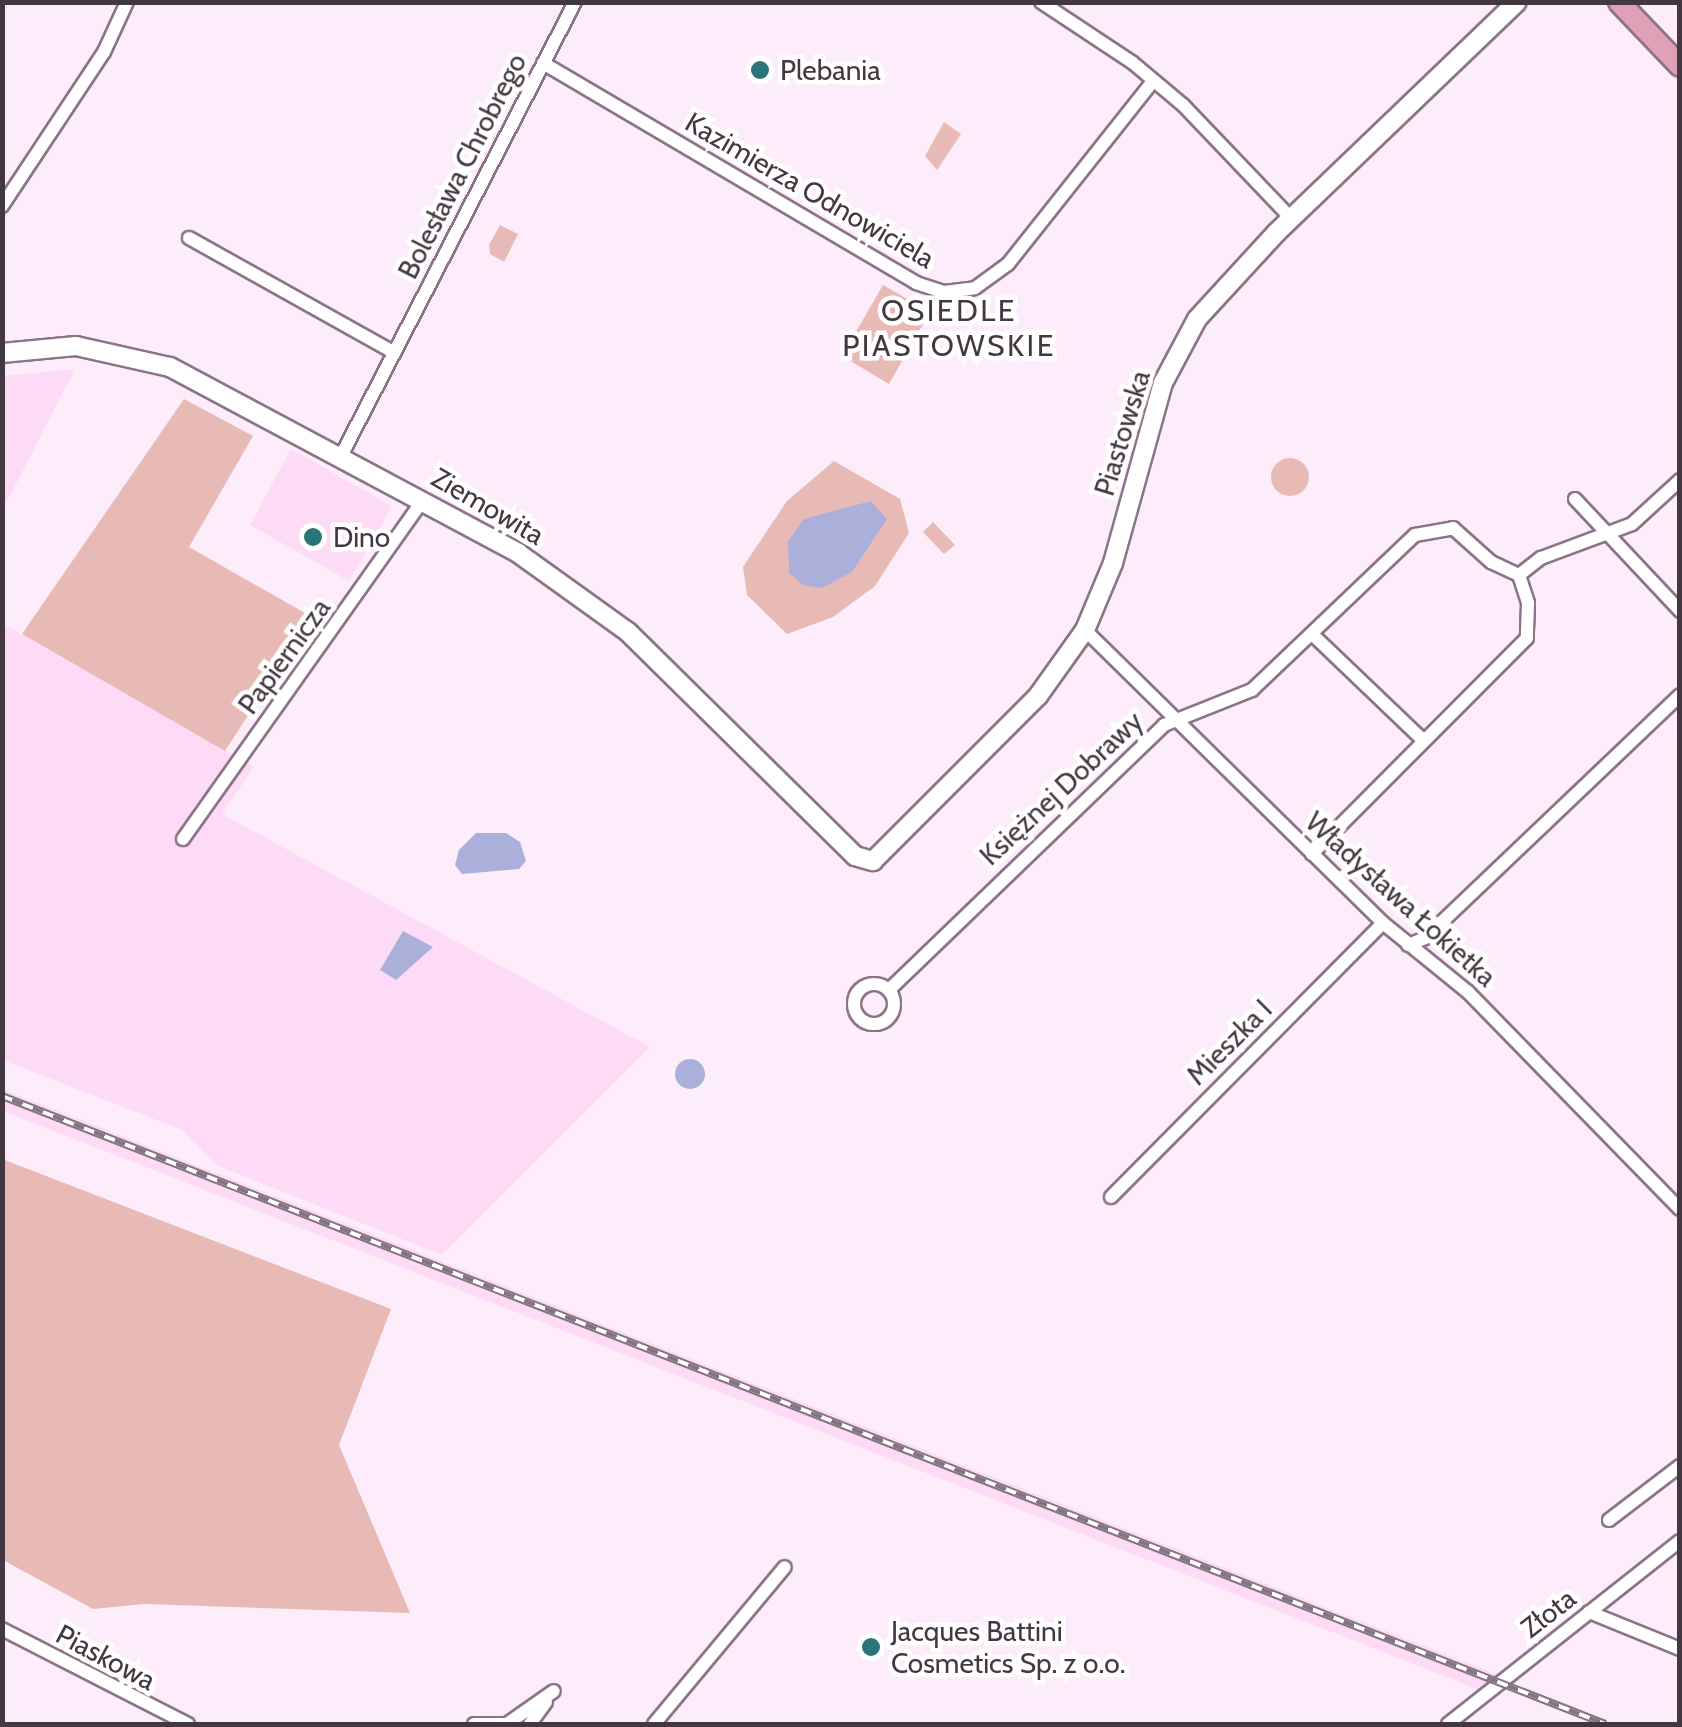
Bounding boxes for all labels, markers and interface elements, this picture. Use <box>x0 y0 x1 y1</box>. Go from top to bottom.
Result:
street label: Bolesława Chrobrego <box>391 48 533 284</box>
place label: Plebania <box>780 53 881 87</box>
marker: Plebania <box>749 59 771 81</box>
street label: Kazimierza Odnowiciela <box>679 105 941 275</box>
district label: OSIEDLE PIASTOWSKIE <box>842 293 1056 364</box>
street label: Piastowska <box>1087 366 1157 500</box>
street label: Ziemowita <box>426 460 550 552</box>
place label: Dino <box>333 520 390 554</box>
marker: Dino <box>302 526 324 548</box>
street label: Papiernicza <box>231 592 337 720</box>
street label: Księżnej Dobrawy <box>973 704 1149 872</box>
street label: Władysława Łokietka <box>1299 805 1503 993</box>
street label: Mieszka I <box>1179 992 1279 1092</box>
street label: Złota <box>1514 1581 1582 1645</box>
place label: Jacques Battini Cosmetics Sp. z o.o. <box>891 1614 1126 1680</box>
street label: Piaskowa <box>51 1617 161 1697</box>
marker: Jacques Battini Cosmetics Sp. z o.o. <box>860 1636 882 1658</box>

